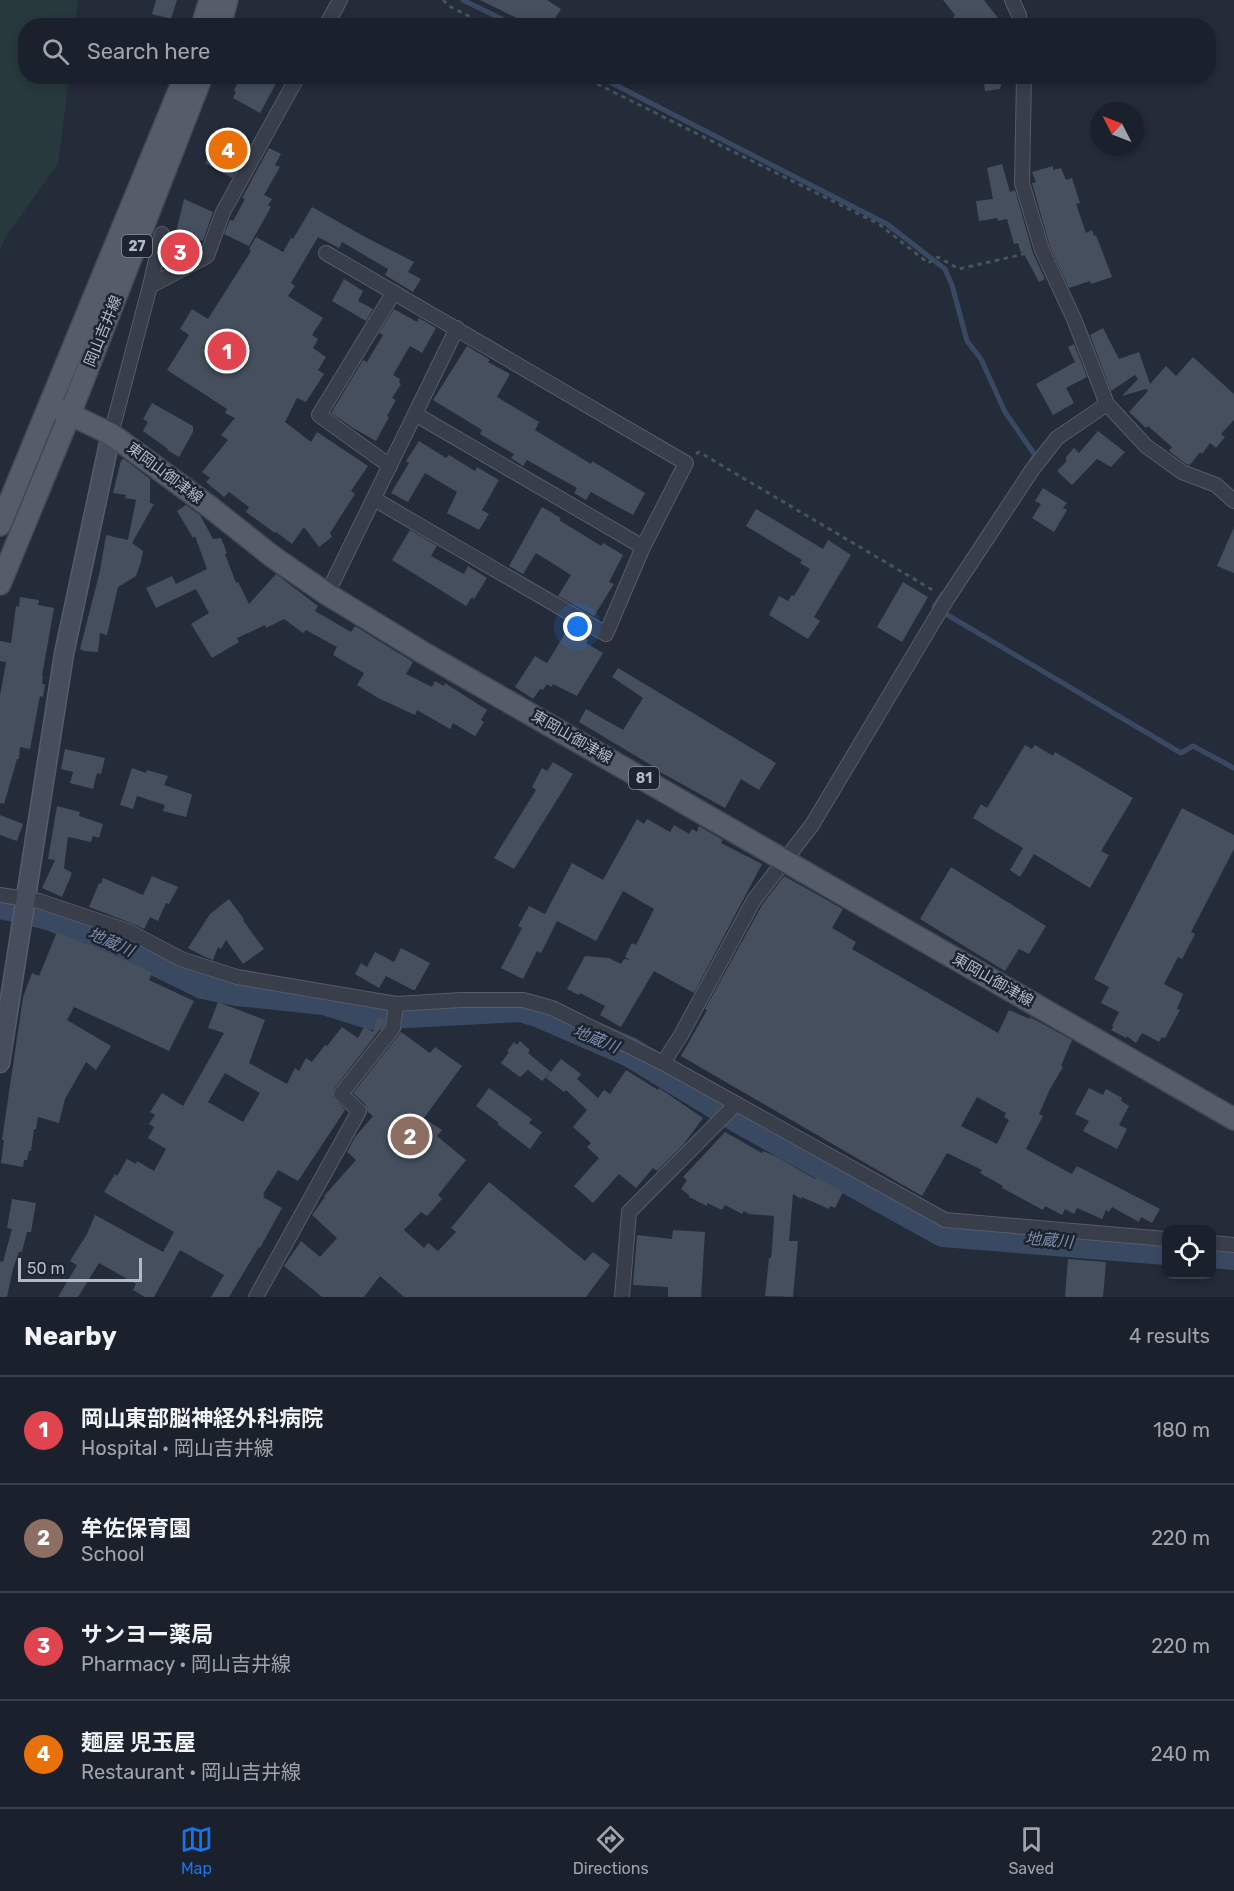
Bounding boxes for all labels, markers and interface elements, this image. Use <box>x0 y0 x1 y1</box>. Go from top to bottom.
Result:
search box <box>18 18 1216 84</box>
icon: search <box>39 35 72 68</box>
text: Search here <box>87 38 210 65</box>
north arrow <box>1090 102 1144 156</box>
pin: 4 <box>208 128 248 172</box>
pin: 3 <box>160 230 200 274</box>
road number: 27 <box>122 235 152 257</box>
street label: 岡山吉井線 <box>81 293 125 369</box>
pin: 1 <box>208 328 246 374</box>
street label: 東岡山御津線 <box>124 439 206 507</box>
your location <box>563 612 592 641</box>
street label: 東岡山御津線 <box>529 707 615 767</box>
road number: 81 <box>629 767 659 789</box>
water label: 地蔵川 <box>85 924 139 961</box>
street label: 東岡山御津線 <box>950 950 1036 1010</box>
water label: 地蔵川 <box>570 1021 624 1058</box>
pin: 2 <box>390 1114 430 1158</box>
map controls <box>1162 1225 1216 1279</box>
button: locate <box>1162 1225 1216 1279</box>
water label: 地蔵川 <box>1024 1228 1076 1252</box>
scale bar <box>18 1255 142 1282</box>
text: 50 m <box>27 1259 65 1278</box>
text: Nearby <box>24 1321 117 1352</box>
text: 4 results <box>1129 1324 1210 1348</box>
text: 岡山東部脳神経外科病院 <box>81 1405 323 1432</box>
text: 1 <box>39 1418 48 1442</box>
text: 180 m <box>1153 1418 1210 1442</box>
text: Hospital · 岡山吉井線 <box>81 1436 274 1460</box>
text: 牟佐保育園 <box>81 1515 191 1542</box>
text: 2 <box>37 1526 50 1550</box>
text: 220 m <box>1151 1526 1210 1550</box>
text: School <box>81 1542 144 1566</box>
text: サンヨー薬局 <box>81 1621 213 1648</box>
text: 3 <box>37 1634 50 1658</box>
text: 220 m <box>1151 1634 1210 1658</box>
text: Pharmacy · 岡山吉井線 <box>81 1652 291 1676</box>
text: 麺屋 児玉屋 <box>81 1729 196 1756</box>
text: 4 <box>37 1742 50 1766</box>
text: 240 m <box>1151 1742 1210 1766</box>
text: Restaurant · 岡山吉井線 <box>81 1760 301 1784</box>
tab: Map <box>180 1823 213 1878</box>
tab: Directions <box>573 1823 649 1878</box>
tab: Saved <box>1008 1823 1054 1878</box>

